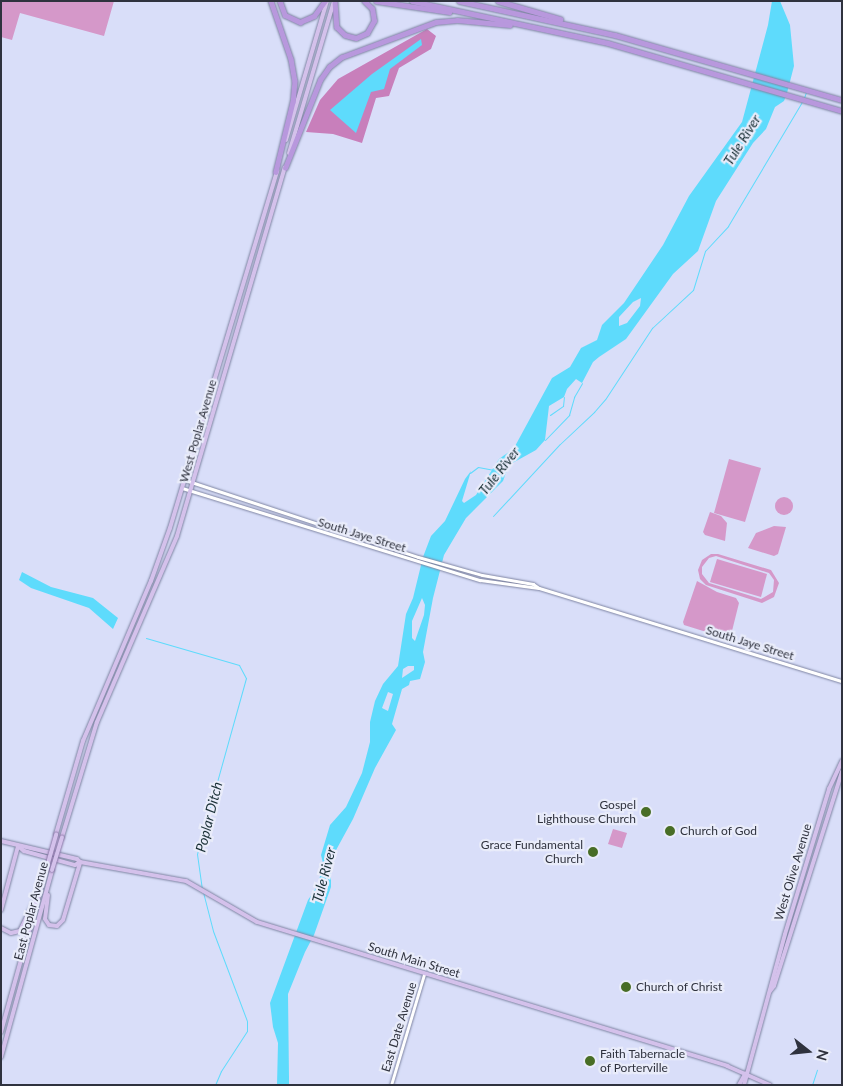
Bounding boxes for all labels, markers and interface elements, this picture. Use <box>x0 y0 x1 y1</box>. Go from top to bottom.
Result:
water label: Tule River <box>720 112 764 168</box>
street label: West Poplar Avenue <box>176 378 220 484</box>
water label: Tule River <box>475 444 523 498</box>
street label: South Jaye Street <box>316 515 408 555</box>
street label: South Jaye Street <box>704 623 796 663</box>
water label: Poplar Ditch <box>192 780 226 854</box>
place label: Gospel Lighthouse Church <box>537 798 636 826</box>
marker: Gospel Lighthouse Church <box>640 806 652 818</box>
street label: West Olive Avenue <box>771 822 815 922</box>
place label: Church of God <box>680 824 757 838</box>
marker: Church of God <box>664 825 676 837</box>
place label: Grace Fundamental Church <box>481 838 583 866</box>
water label: Tule River <box>309 846 339 904</box>
marker: Grace Fundamental Church <box>587 846 599 858</box>
street label: East Poplar Avenue <box>11 860 51 962</box>
street label: South Main Street <box>366 939 462 981</box>
street label: East Date Avenue <box>378 980 420 1074</box>
place label: Church of Christ <box>636 980 722 994</box>
marker: Church of Christ <box>620 981 632 993</box>
north arrow <box>783 1026 833 1076</box>
place label: Faith Tabernacle of Porterville <box>600 1047 686 1075</box>
text: N <box>813 1048 833 1063</box>
marker: Faith Tabernacle of Porterville <box>584 1055 596 1067</box>

